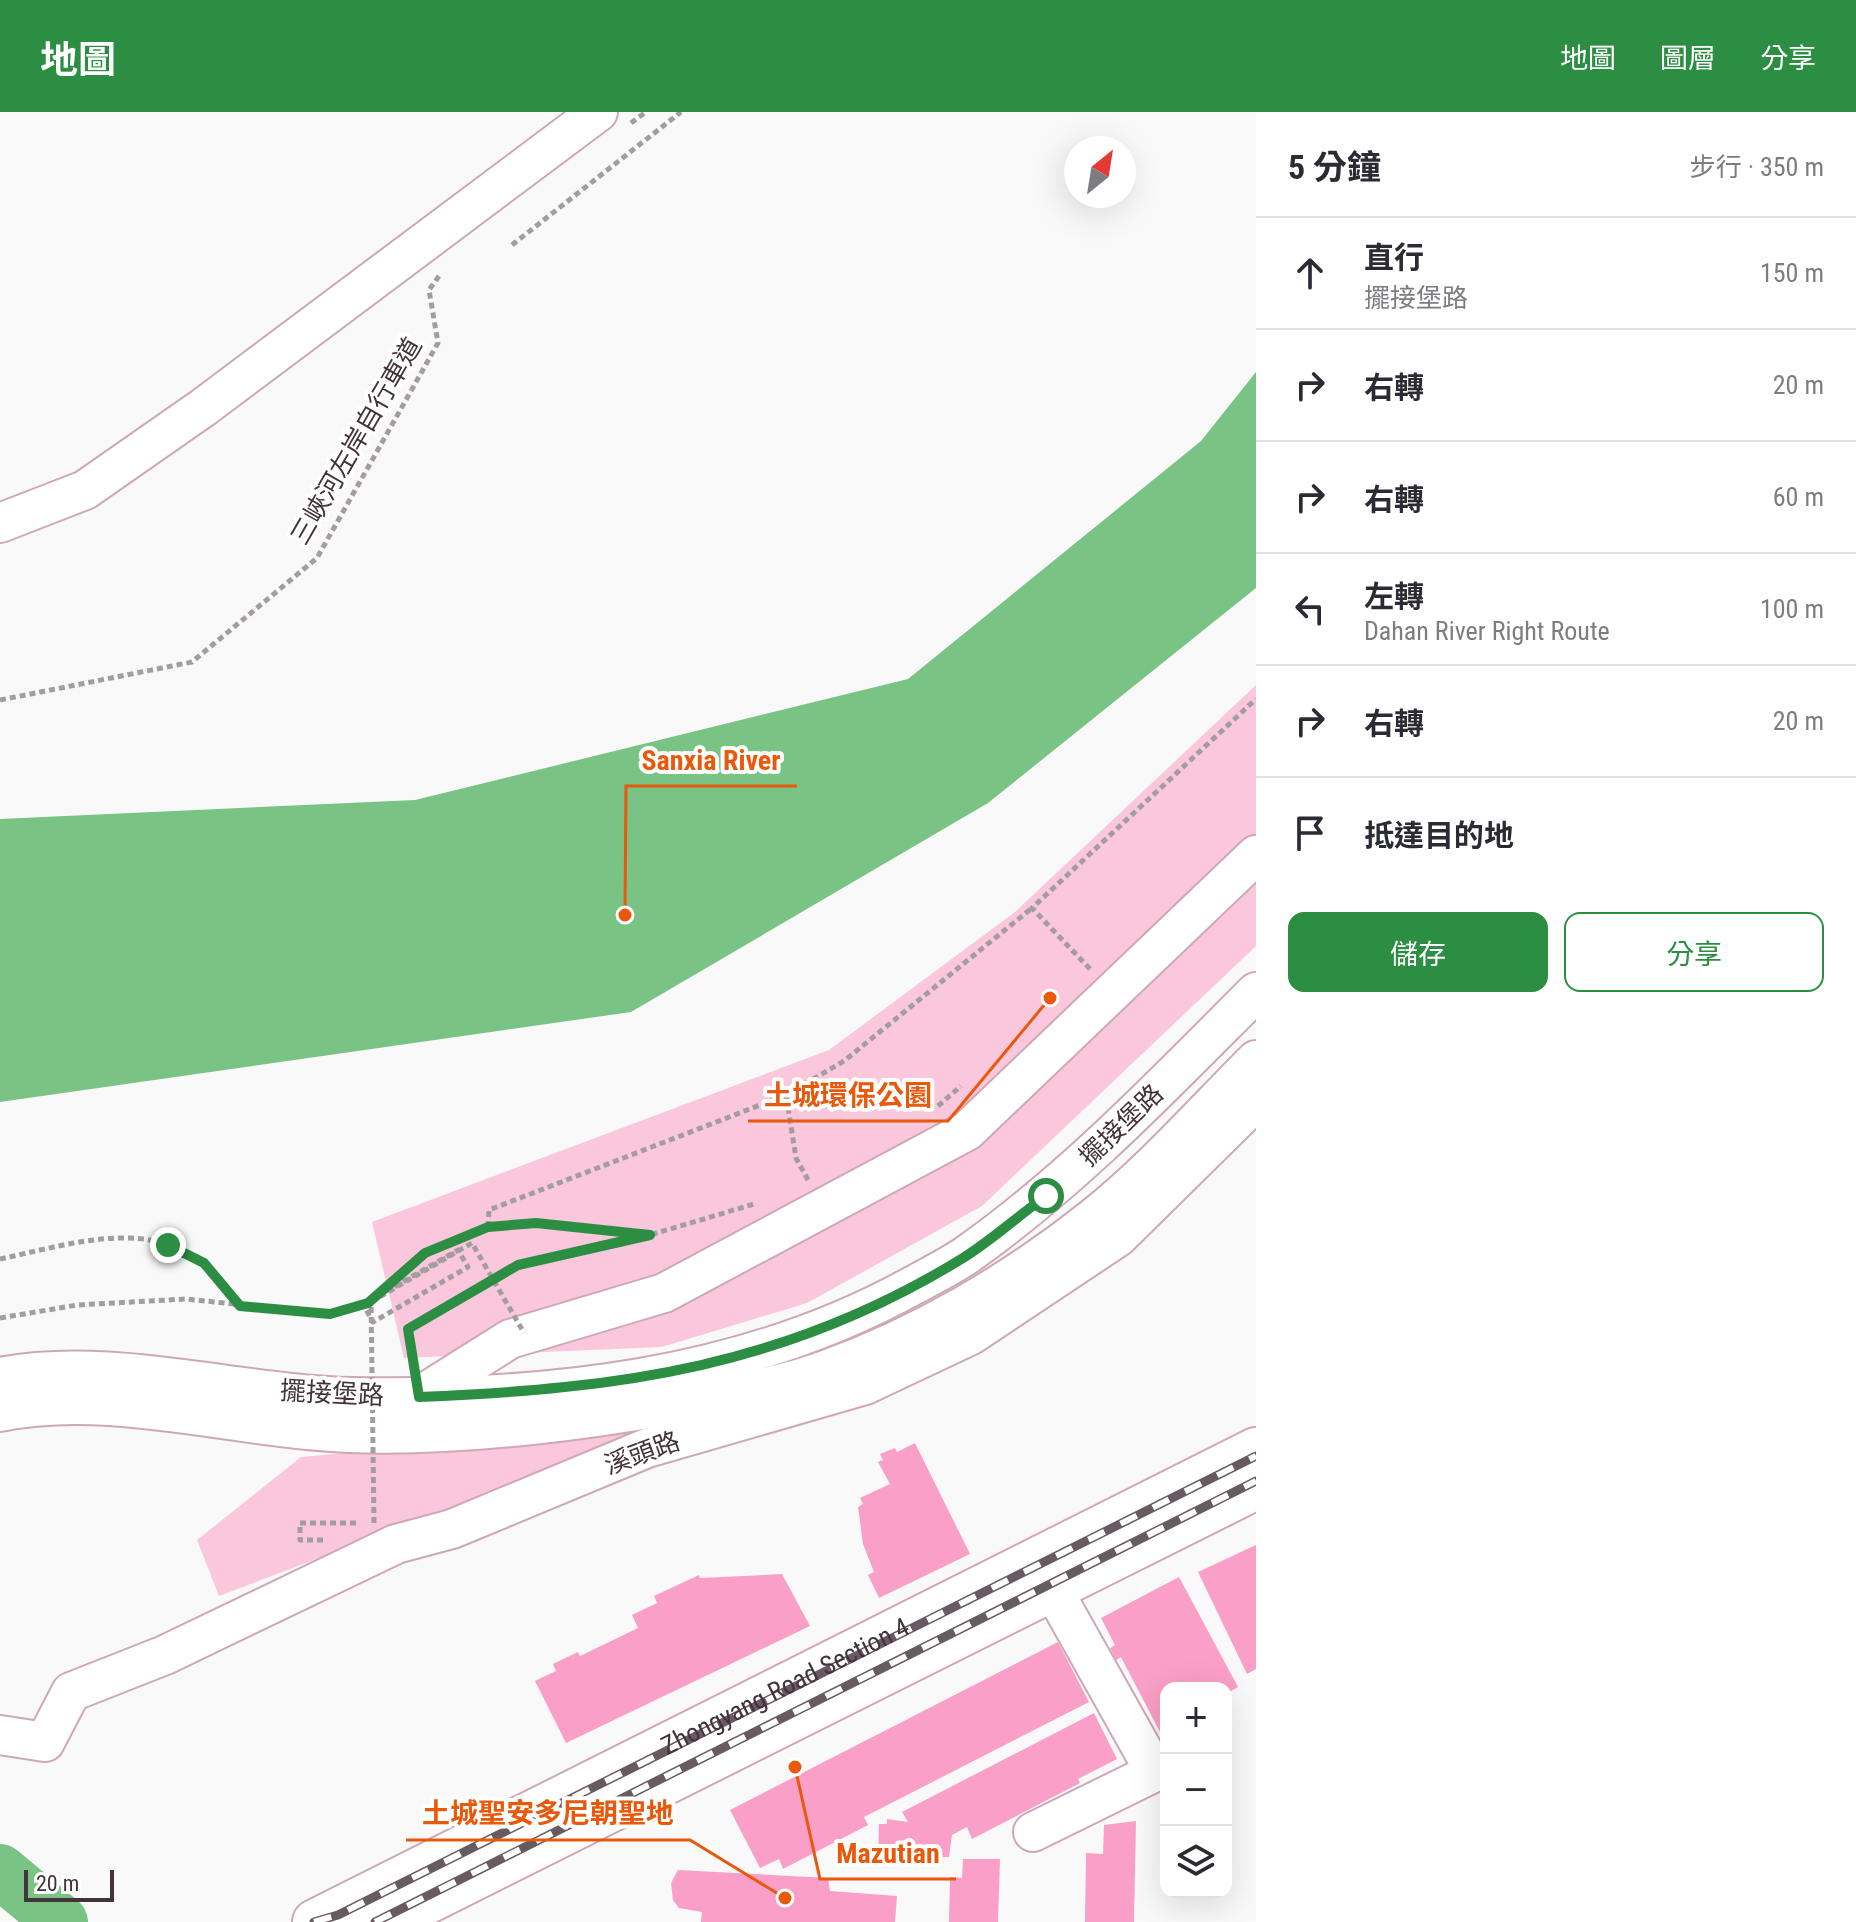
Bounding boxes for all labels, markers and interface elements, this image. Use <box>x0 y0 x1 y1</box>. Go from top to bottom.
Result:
text: 地圖 <box>40 38 116 82</box>
text: 地圖 <box>1560 42 1616 75</box>
text: 圖層 <box>1660 42 1716 75</box>
text: 分享 <box>1760 42 1816 75</box>
north arrow <box>1064 136 1136 208</box>
text: 5 分鐘 <box>1288 147 1381 187</box>
text: 步行 · 350 m <box>1690 152 1824 182</box>
text: 直行 <box>1364 240 1424 275</box>
icon: ahead <box>1288 251 1332 295</box>
text: 150 m <box>1760 258 1824 288</box>
text: 擺接堡路 <box>1364 283 1468 313</box>
street label: 三峽河左岸自行車道 <box>285 332 427 550</box>
icon: right <box>1288 363 1332 407</box>
text: 右轉 <box>1364 370 1424 405</box>
text: 20 m <box>1773 370 1824 400</box>
icon: right <box>1288 475 1332 519</box>
text: 右轉 <box>1364 482 1424 517</box>
text: 60 m <box>1773 482 1824 512</box>
text: 左轉 <box>1364 579 1424 614</box>
icon: left <box>1288 587 1332 631</box>
text: 100 m <box>1760 594 1824 624</box>
text: Dahan River Right Route <box>1364 616 1610 646</box>
icon: right <box>1288 699 1332 743</box>
text: 右轉 <box>1364 706 1424 741</box>
text: 20 m <box>1773 706 1824 736</box>
callout: Sanxia River <box>626 734 797 786</box>
text: Sanxia River <box>641 744 781 777</box>
icon: arrive <box>1288 811 1332 855</box>
text: 抵達目的地 <box>1364 818 1514 853</box>
button: 儲存 <box>1288 912 1548 992</box>
button: 分享 <box>1564 912 1824 992</box>
callout: 土城環保公園 <box>748 1069 948 1121</box>
street label: 擺接堡路 <box>1073 1078 1169 1172</box>
text: 土城環保公園 <box>764 1079 932 1112</box>
route start <box>1028 1178 1064 1214</box>
route end <box>150 1227 186 1263</box>
street label: 擺接堡路 <box>279 1375 385 1411</box>
street label: 溪頭路 <box>600 1426 684 1480</box>
street label: Zhongyang Road Section 4 <box>656 1611 914 1761</box>
map controls <box>1160 1682 1232 1898</box>
button: + <box>1160 1682 1232 1754</box>
button: − <box>1160 1754 1232 1826</box>
callout: 土城聖安多尼朝聖地 <box>406 1788 690 1840</box>
text: 土城聖安多尼朝聖地 <box>422 1797 674 1830</box>
button: layers <box>1160 1826 1232 1898</box>
callout: Mazutian <box>820 1827 956 1879</box>
text: Mazutian <box>836 1837 940 1870</box>
scale bar <box>24 1866 114 1902</box>
text: 20 m <box>36 1871 79 1896</box>

